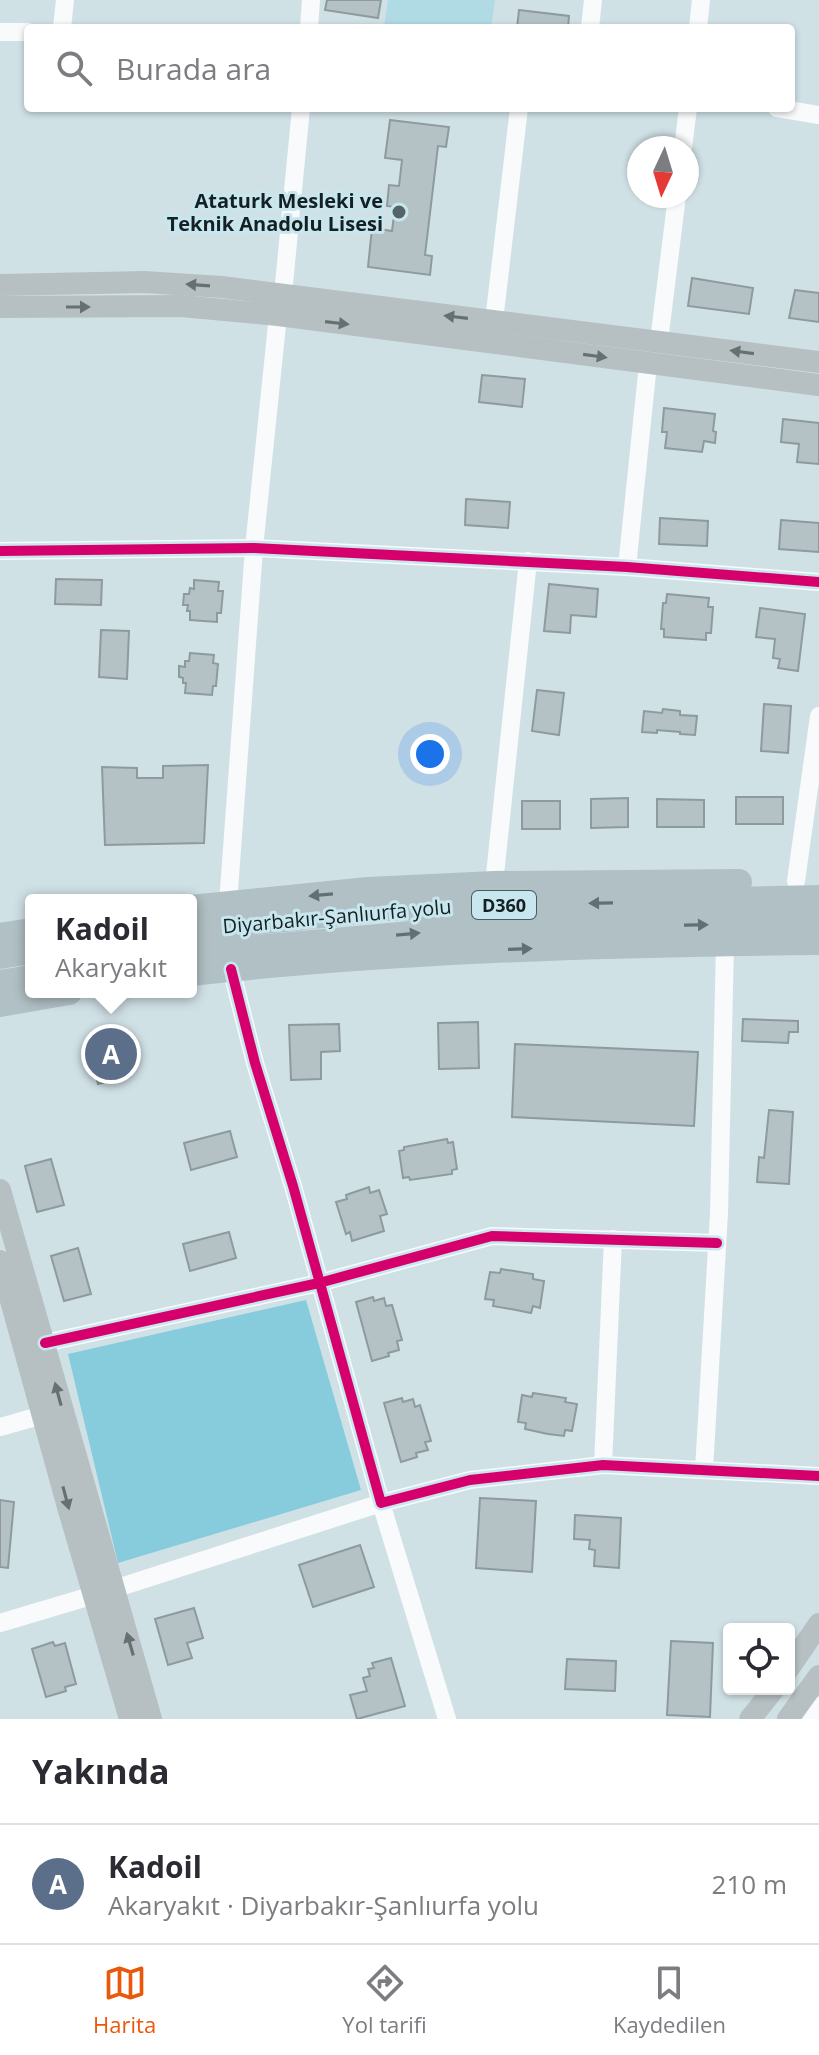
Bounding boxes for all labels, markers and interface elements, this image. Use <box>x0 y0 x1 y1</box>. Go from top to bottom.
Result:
search box <box>24 24 795 112</box>
icon: search <box>52 46 96 90</box>
text: Burada ara <box>116 48 271 89</box>
north arrow <box>627 136 699 208</box>
place label: Ataturk Mesleki ve Teknik Anadolu Lisesi <box>167 187 383 237</box>
marker: Ataturk Mesleki ve Teknik Anadolu Lisesi <box>390 203 408 221</box>
one-way arrow <box>185 278 210 291</box>
one-way arrow <box>66 301 91 313</box>
one-way arrow <box>443 310 468 323</box>
one-way arrow <box>325 316 350 329</box>
one-way arrow <box>729 345 754 358</box>
one-way arrow <box>583 350 608 363</box>
your location <box>410 734 450 774</box>
one-way arrow <box>308 888 333 901</box>
road number: D360 <box>472 891 536 919</box>
street label: Diyarbakır-Şanlıurfa yolu <box>221 893 453 939</box>
popup <box>25 894 197 998</box>
one-way arrow <box>588 897 613 909</box>
text: Kadoil <box>55 908 149 949</box>
one-way arrow <box>684 919 709 931</box>
one-way arrow <box>396 928 421 941</box>
one-way arrow <box>508 943 533 956</box>
text: Akaryakıt <box>55 949 167 985</box>
pin: A <box>85 1024 137 1084</box>
one-way arrow <box>52 1381 64 1406</box>
one-way arrow <box>60 1486 73 1510</box>
map controls <box>723 1623 795 1695</box>
button: locate <box>723 1623 795 1695</box>
one-way arrow <box>123 1631 136 1655</box>
text: Yakında <box>32 1748 170 1794</box>
text: Kadoil <box>108 1846 202 1887</box>
text: A <box>49 1866 67 1902</box>
text: 210 m <box>712 1866 787 1902</box>
text: Akaryakıt · Diyarbakır-Şanlıurfa yolu <box>108 1887 539 1923</box>
tab: Harita <box>93 1961 156 2039</box>
tab: Yol tarifi <box>342 1961 427 2039</box>
tab: Kaydedilen <box>613 1961 726 2039</box>

